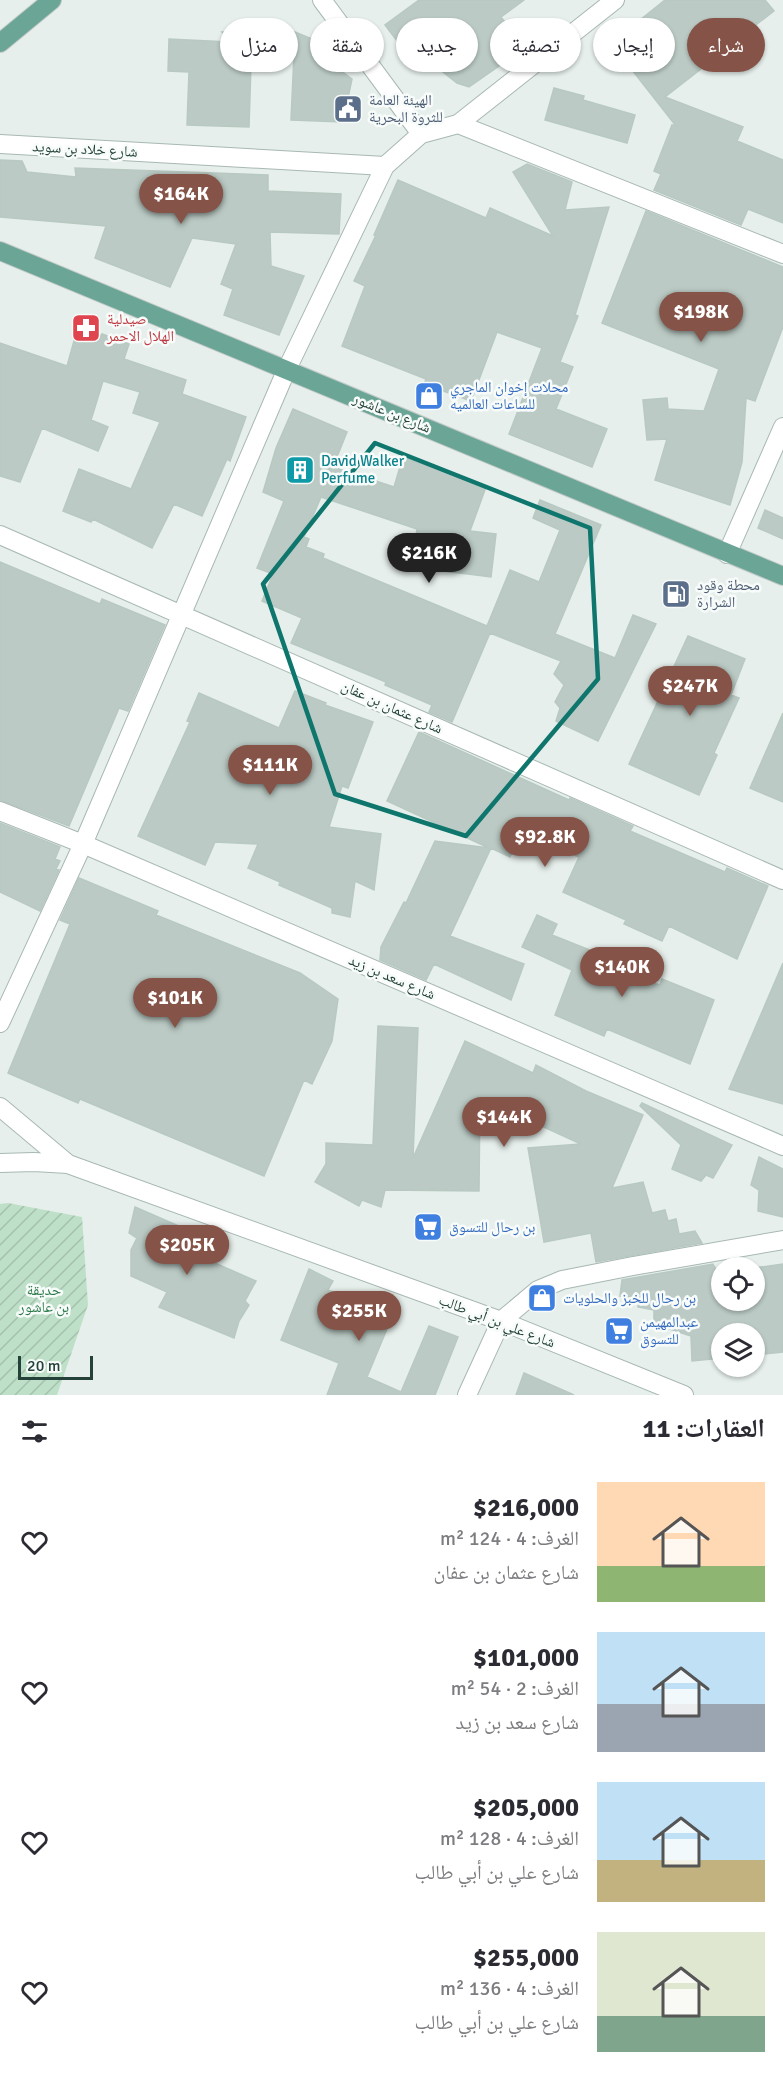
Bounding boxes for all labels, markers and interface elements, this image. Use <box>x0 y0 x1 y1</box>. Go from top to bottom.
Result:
chip: منزل <box>220 18 298 72</box>
chip: شقة <box>310 18 384 72</box>
chip: جديد <box>396 18 478 72</box>
chip: تصفية <box>490 18 581 72</box>
chip: إيجار <box>593 18 675 72</box>
chip: شراء <box>687 18 765 72</box>
place label: الهيئة العامة للثروة البحرية <box>369 91 443 126</box>
public building icon: الهيئة العامة للثروة البحرية <box>332 93 364 125</box>
street label: شارع خلاد بن سويد <box>32 137 138 162</box>
pin: $164K <box>139 174 223 225</box>
text: $164K <box>153 181 209 206</box>
pin: $198K <box>659 292 743 343</box>
text: $198K <box>673 299 729 324</box>
place label: صيدلية الهلال الاحمر <box>106 310 174 346</box>
pharmacy icon: صيدلية الهلال الاحمر <box>70 312 102 344</box>
place label: محلات إخوان الماجري للساعات العالميه <box>450 378 568 413</box>
shop icon: محلات إخوان الماجري للساعات العالميه <box>413 380 445 412</box>
street label: شارع بن عاشور <box>349 389 434 438</box>
place label: David Walker Perfume <box>321 452 405 487</box>
building icon: David Walker Perfume <box>284 454 316 486</box>
pin: $216K <box>387 533 471 584</box>
text: $216K <box>401 540 457 565</box>
place label: محطة وقود الشرارة <box>697 576 760 611</box>
fuel station icon: محطة وقود الشرارة <box>660 578 692 610</box>
pin: $247K <box>648 666 732 717</box>
text: $247K <box>662 673 718 698</box>
street label: شارع عثمان بن عفان <box>338 677 446 738</box>
pin: $111K <box>228 745 312 796</box>
text: $111K <box>242 752 298 777</box>
pin: $92.8K <box>496 817 594 868</box>
text: $92.8K <box>514 824 576 849</box>
pin: $140K <box>580 947 664 998</box>
street label: شارع سعد بن زيد <box>345 951 438 1004</box>
text: $140K <box>594 954 650 979</box>
pin: $101K <box>133 978 217 1029</box>
text: $101K <box>147 985 203 1010</box>
pin: $144K <box>462 1097 546 1148</box>
text: $144K <box>476 1104 532 1129</box>
supermarket icon: بن رحال للتسوق <box>412 1211 444 1243</box>
place label: بن رحال للتسوق <box>449 1218 535 1237</box>
pin: $205K <box>145 1225 229 1276</box>
text: $205K <box>159 1232 215 1257</box>
map controls <box>711 1257 765 1377</box>
button: locate <box>711 1257 765 1311</box>
park label: حديقة بن عاشور <box>18 1281 69 1317</box>
shop icon: بن رحال للخبز والحلويات <box>526 1282 558 1314</box>
place label: بن رحال للخبز والحلويات <box>563 1289 696 1308</box>
pin: $255K <box>317 1291 401 1342</box>
street label: شارع علي بن أبي طالب <box>435 1291 558 1354</box>
text: $255K <box>331 1298 387 1323</box>
place label: عبدالمهيمن للتسوق <box>640 1313 699 1349</box>
supermarket icon: عبدالمهيمن للتسوق <box>603 1315 635 1347</box>
button: layers <box>711 1323 765 1377</box>
scale bar <box>18 1353 93 1380</box>
text: 20 m <box>27 1356 61 1376</box>
text: العقارات: 11 <box>643 1413 765 1445</box>
icon: filters <box>18 1415 51 1448</box>
text: $216,000 <box>473 1492 579 1524</box>
icon: home <box>645 1506 717 1578</box>
icon: heart <box>18 1526 51 1559</box>
text: الغرف: 4 · 124 m² <box>440 1526 579 1551</box>
text: شارع عثمان بن عفان <box>434 1560 579 1585</box>
text: $101,000 <box>473 1642 579 1674</box>
icon: home <box>645 1656 717 1728</box>
icon: heart <box>18 1676 51 1709</box>
text: الغرف: 2 · 54 m² <box>451 1676 579 1701</box>
text: شارع سعد بن زيد <box>456 1710 579 1735</box>
text: $205,000 <box>473 1792 579 1824</box>
icon: home <box>645 1806 717 1878</box>
icon: heart <box>18 1826 51 1859</box>
text: الغرف: 4 · 128 m² <box>440 1826 579 1851</box>
text: شارع علي بن أبي طالب <box>415 1860 579 1885</box>
text: $255,000 <box>473 1942 579 1974</box>
icon: home <box>645 1956 717 2028</box>
icon: heart <box>18 1976 51 2009</box>
text: الغرف: 4 · 136 m² <box>440 1976 579 2001</box>
text: شارع علي بن أبي طالب <box>415 2010 579 2035</box>

